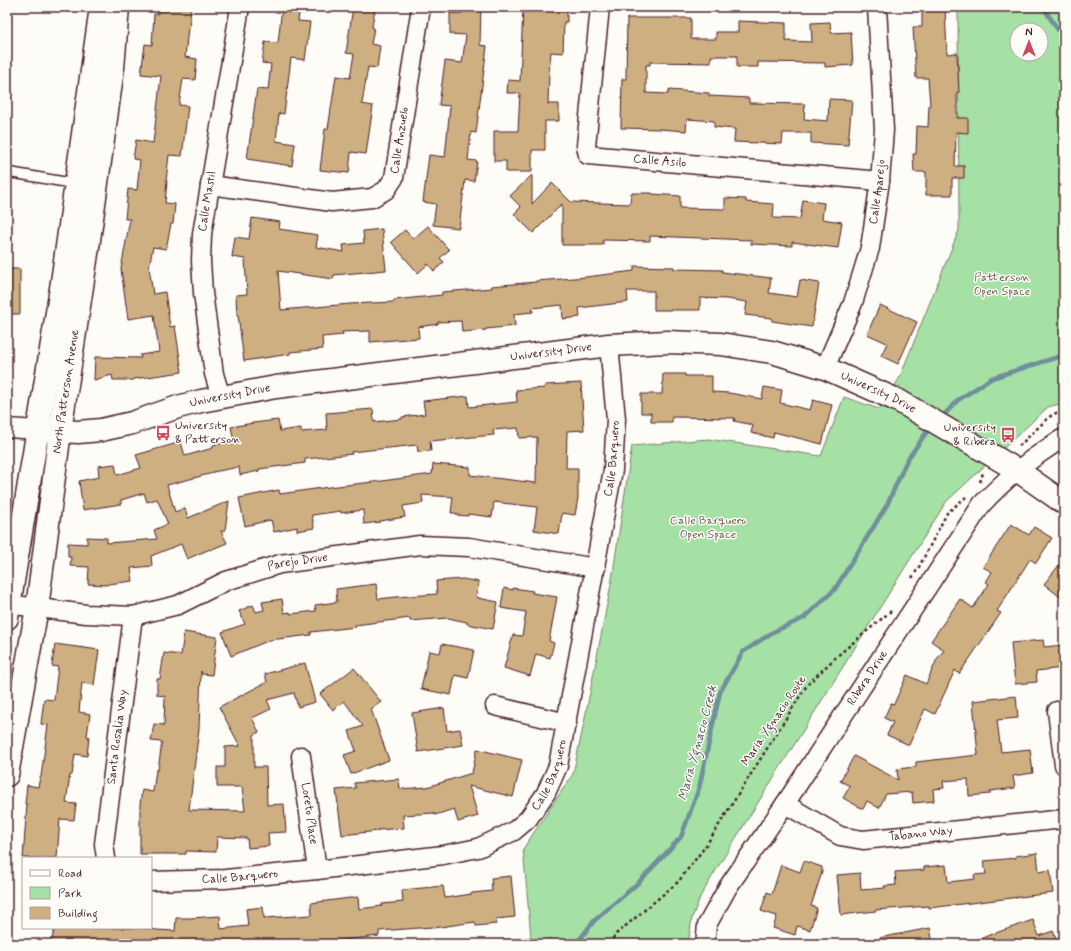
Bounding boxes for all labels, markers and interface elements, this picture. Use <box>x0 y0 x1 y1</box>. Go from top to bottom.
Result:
north arrow <box>1009 22 1049 62</box>
text: N <box>1025 26 1033 40</box>
street label: Calle Anzuelo <box>387 106 413 175</box>
street label: Calle Asilo <box>633 151 687 172</box>
street label: Calle Aparejo <box>866 158 890 225</box>
street label: Calle Mastil <box>195 170 220 233</box>
park label: Patterson Open Space <box>974 270 1030 300</box>
street label: North Patterson Avenue <box>49 328 83 455</box>
street label: University Drive <box>510 339 593 365</box>
street label: University Drive <box>838 368 919 417</box>
street label: University Drive <box>188 380 272 412</box>
place label: University & Patterson <box>175 418 241 448</box>
street label: Calle Barquero <box>600 419 624 498</box>
place label: University & Ribera <box>944 420 996 450</box>
bus stop icon: University & Patterson <box>154 424 172 442</box>
bus stop icon: University & Ribera <box>999 426 1017 444</box>
park label: Calle Barquero Open Space <box>670 513 747 543</box>
street label: Parejo Drive <box>265 550 329 575</box>
street label: Ribera Drive <box>844 647 892 709</box>
street label: Maria Ygnacio Route <box>738 672 811 770</box>
water label: Maria Ygnacio Creek <box>674 683 724 803</box>
street label: Santa Rosalia Way <box>104 689 132 785</box>
street label: Calle Barquero <box>528 738 571 814</box>
street label: Loreto Place <box>297 781 321 845</box>
street label: Tabano Way <box>888 823 954 845</box>
legend <box>22 857 152 929</box>
text: Road <box>58 866 82 882</box>
street label: Calle Barquero <box>202 866 279 888</box>
text: Park <box>58 886 82 902</box>
text: Building <box>58 906 98 923</box>

